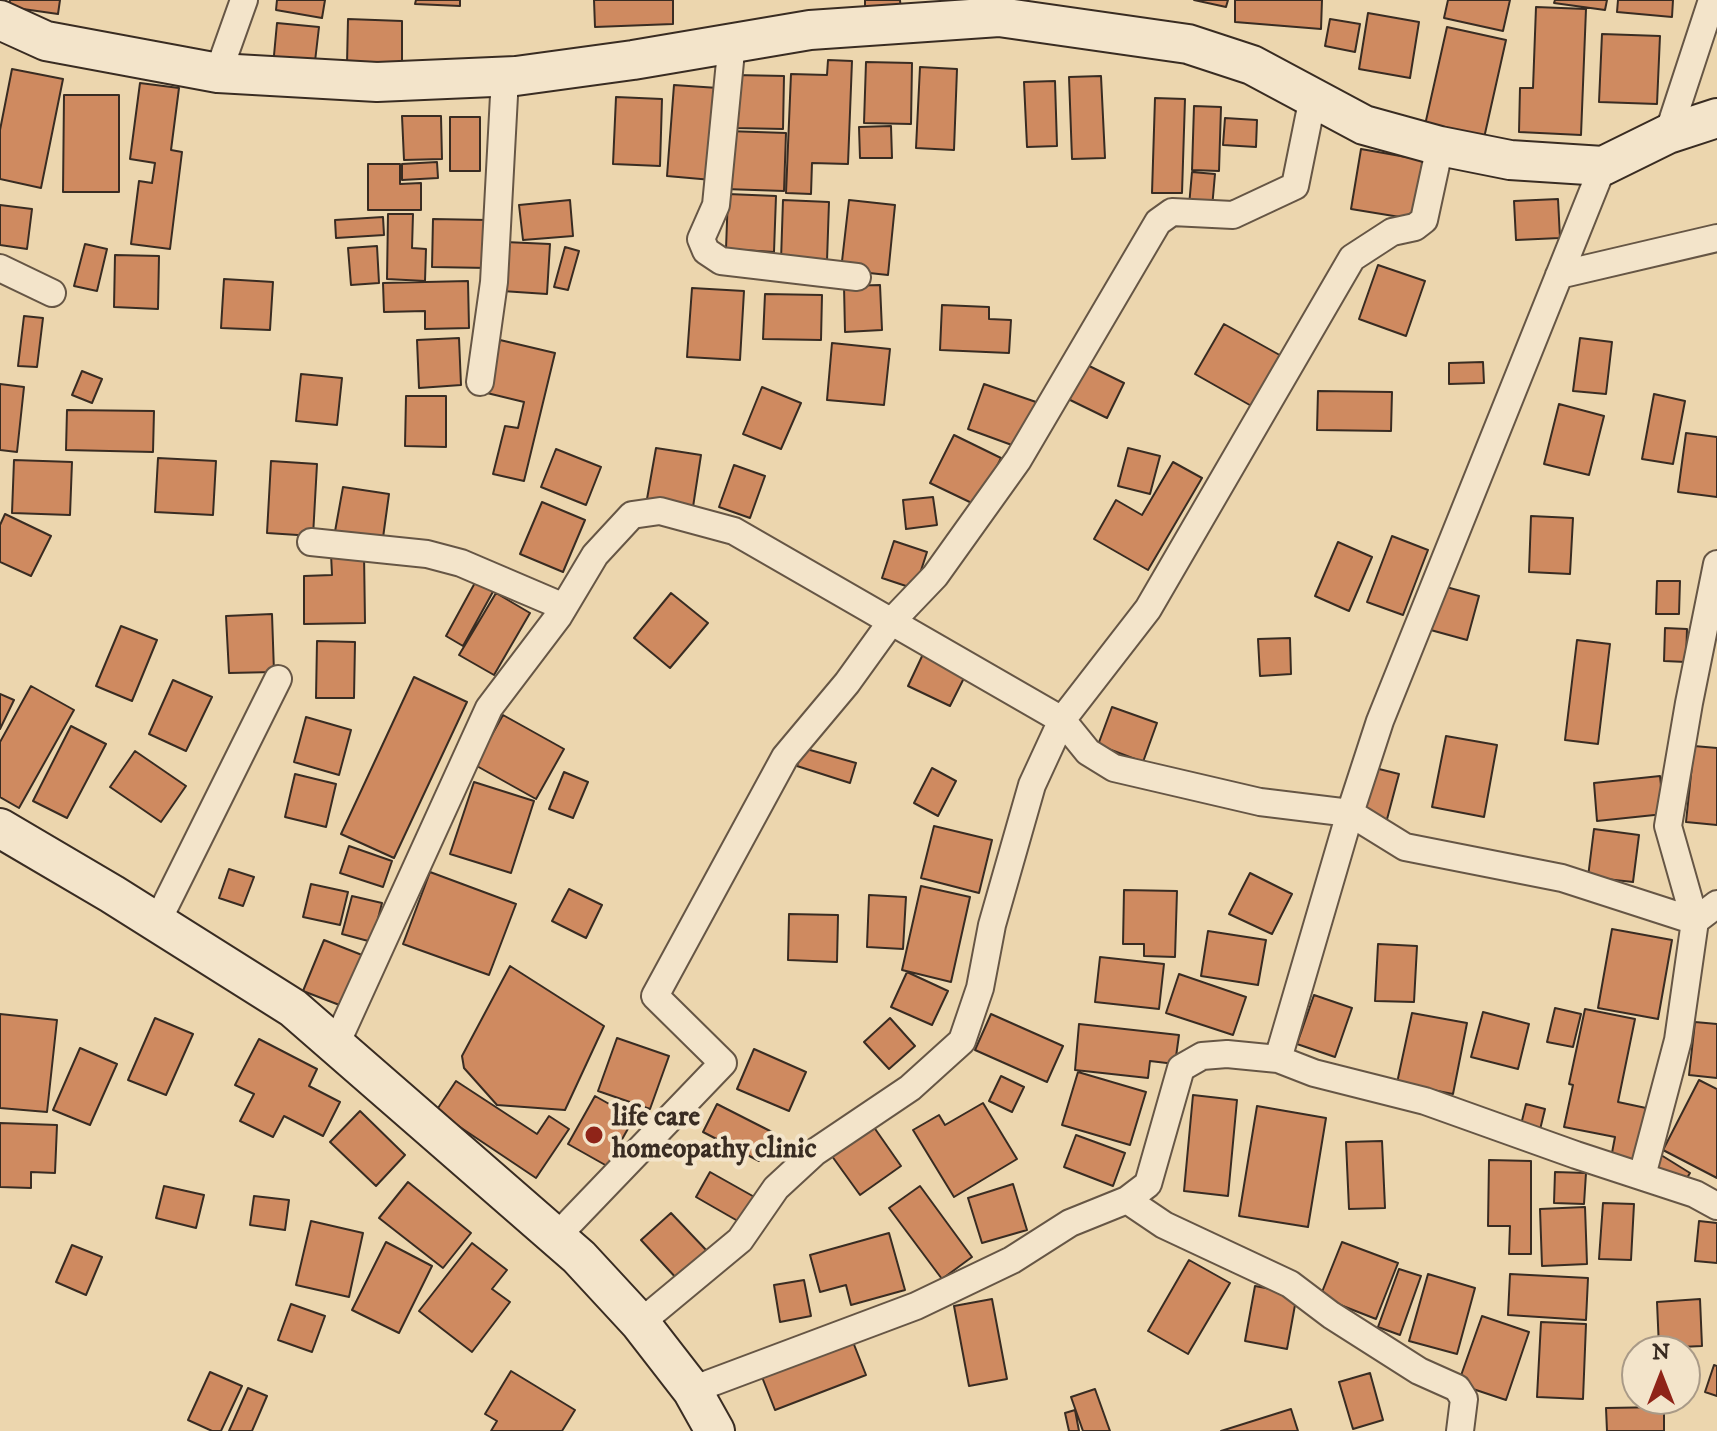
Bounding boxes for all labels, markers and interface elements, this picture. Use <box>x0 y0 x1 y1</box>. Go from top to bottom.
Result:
place label: life care homeopathy clinic <box>612 1102 817 1168</box>
marker: life care homeopathy clinic <box>583 1124 605 1146</box>
north arrow <box>1621 1335 1701 1415</box>
text: N <box>1652 1339 1670 1366</box>

